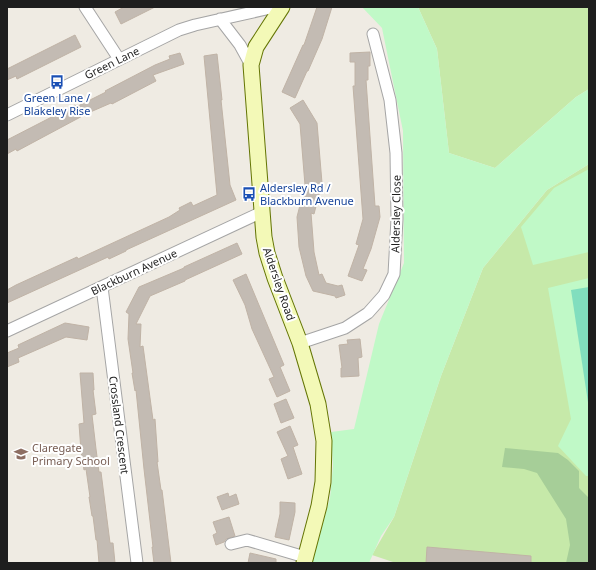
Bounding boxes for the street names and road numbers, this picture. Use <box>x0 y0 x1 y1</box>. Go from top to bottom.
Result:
street label: Green Lane <box>82 43 142 82</box>
street label: Aldersley Close <box>387 175 404 253</box>
street label: Blackburn Avenue <box>88 245 179 298</box>
street label: Aldersley Road <box>260 245 299 322</box>
street label: Crossland Crescent <box>106 375 133 475</box>

